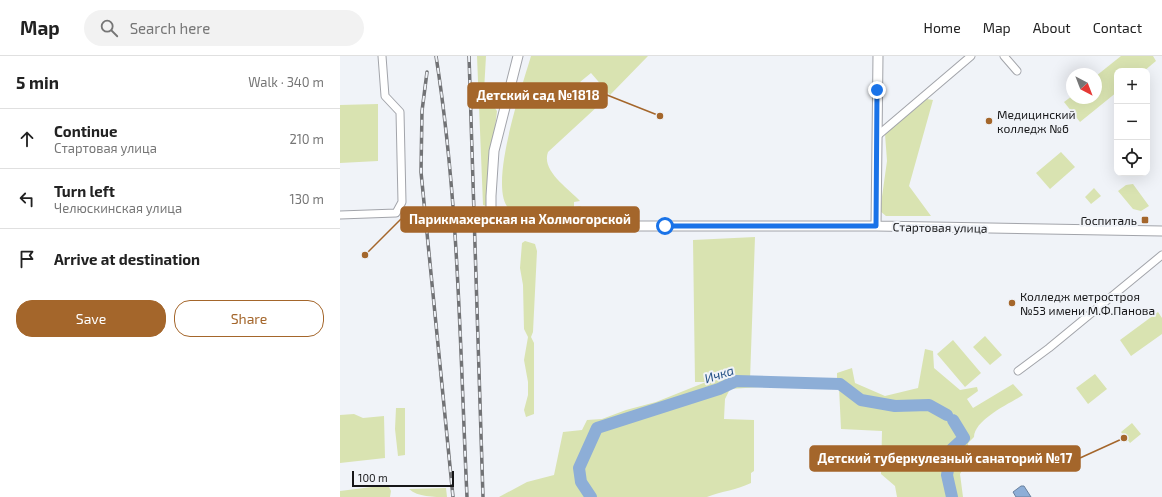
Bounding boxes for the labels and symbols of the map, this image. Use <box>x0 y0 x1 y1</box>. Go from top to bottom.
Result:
north arrow <box>1066 68 1102 104</box>
route end <box>868 81 886 99</box>
callout: Детский сад №1818 <box>468 83 607 108</box>
text: Детский сад №1818 <box>477 87 600 103</box>
place label: Медицинский колледж №6 <box>997 107 1076 135</box>
marker: Медицинский колледж №6 <box>984 116 994 126</box>
callout: Парикмахерская на Холмогорской <box>401 207 639 232</box>
text: Парикмахерская на Холмогорской <box>409 211 631 227</box>
place label: Госпиталь <box>1081 213 1137 227</box>
marker: Госпиталь <box>1140 215 1150 225</box>
route start <box>656 217 674 235</box>
street label: Стартовая улица <box>892 219 988 236</box>
place label: Колледж метростроя №53 имени М.Ф.Панова <box>1020 289 1155 317</box>
marker: Колледж метростроя №53 имени М.Ф.Панова <box>1007 298 1017 308</box>
water label: Ичка <box>702 362 736 386</box>
callout: Детский туберкулезный санаторий №17 <box>810 446 1080 471</box>
text: Детский туберкулезный санаторий №17 <box>818 450 1073 466</box>
scale bar <box>352 469 454 488</box>

